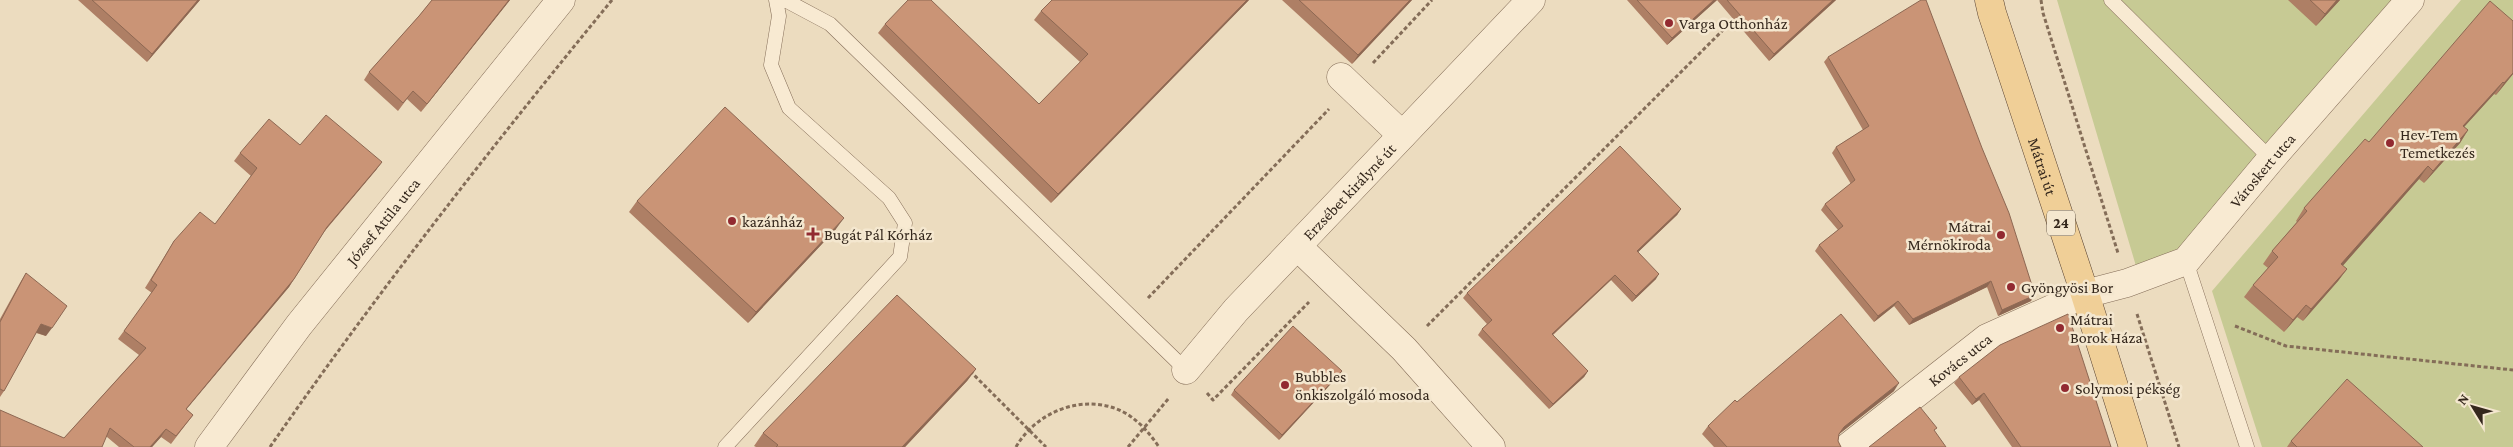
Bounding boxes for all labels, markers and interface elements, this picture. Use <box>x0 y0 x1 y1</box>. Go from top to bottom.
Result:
place label: Varga Otthonház <box>1679 15 1788 33</box>
marker: Varga Otthonház <box>1663 17 1675 29</box>
place label: Hev-Tem Temetkezés <box>2400 126 2475 161</box>
street label: Városkert utca <box>2226 130 2299 211</box>
street label: Mátrai út <box>2025 136 2060 198</box>
marker: Hev-Tem Temetkezés <box>2384 137 2396 149</box>
street label: Erzsébet királyné út <box>1300 139 1400 243</box>
street label: József Attila utca <box>342 174 424 270</box>
road number: 24 <box>2047 210 2075 236</box>
place label: kazánház <box>742 213 803 230</box>
marker: kazánház <box>726 215 738 227</box>
place label: Mátrai Mérnökiroda <box>1908 218 1992 253</box>
place label: Bugát Pál Kórház <box>824 226 933 244</box>
marker: Bugát Pál Kórház <box>806 227 820 241</box>
marker: Mátrai Mérnökiroda <box>1995 229 2007 241</box>
place label: Gyöngyösi Bor <box>2021 279 2114 297</box>
marker: Gyöngyösi Bor <box>2005 281 2017 293</box>
place label: Mátrai Borok Háza <box>2070 311 2143 346</box>
marker: Mátrai Borok Háza <box>2054 322 2066 334</box>
street label: Kovács utca <box>1925 330 1995 390</box>
place label: Bubbles önkiszolgáló mosoda <box>1295 368 1430 404</box>
marker: Bubbles önkiszolgáló mosoda <box>1279 379 1291 391</box>
place label: Solymosi pékség <box>2075 380 2181 398</box>
marker: Solymosi pékség <box>2059 382 2071 394</box>
north arrow <box>2448 382 2498 432</box>
text: N <box>2453 390 2472 408</box>

